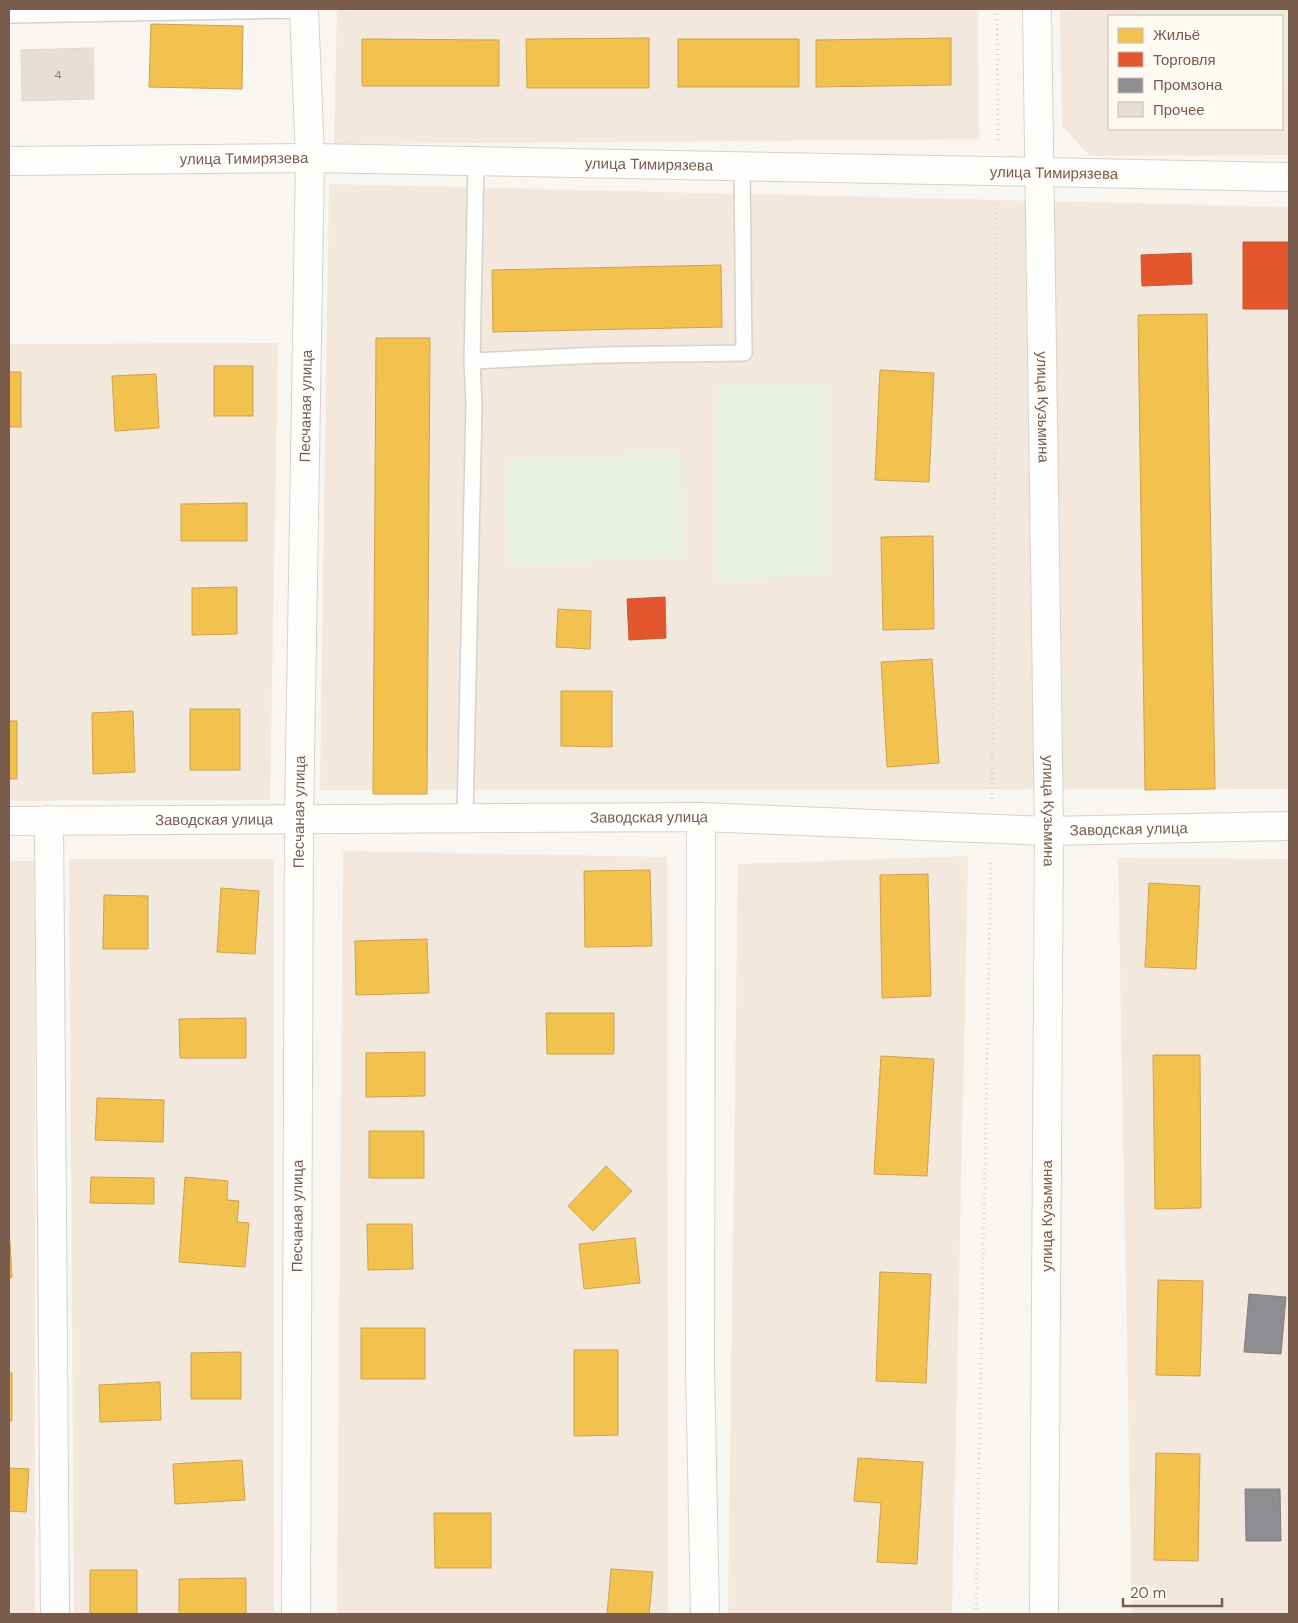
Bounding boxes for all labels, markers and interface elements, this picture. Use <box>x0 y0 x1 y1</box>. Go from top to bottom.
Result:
legend <box>1108 15 1283 130</box>
text: Жильё <box>1153 25 1200 45</box>
text: Торговля <box>1153 50 1216 70</box>
house number: 4 <box>54 67 62 83</box>
text: Промзона <box>1153 75 1223 95</box>
text: Прочее <box>1153 100 1205 120</box>
street label: улица Тимирязева <box>180 148 309 169</box>
street label: улица Тимирязева <box>585 153 714 176</box>
street label: улица Тимирязева <box>990 162 1119 184</box>
street label: Песчаная улица <box>295 349 317 463</box>
street label: улица Кузьмина <box>1032 351 1054 464</box>
street label: Песчаная улица <box>289 755 310 868</box>
street label: улица Кузьмина <box>1038 755 1059 867</box>
street label: Заводская улица <box>590 807 709 828</box>
street label: Заводская улица <box>155 809 274 830</box>
street label: Заводская улица <box>1069 818 1189 841</box>
street label: Песчаная улица <box>287 1159 308 1272</box>
street label: улица Кузьмина <box>1037 1160 1057 1272</box>
scale bar <box>1123 1576 1222 1608</box>
text: 20 m <box>1130 1583 1166 1603</box>

